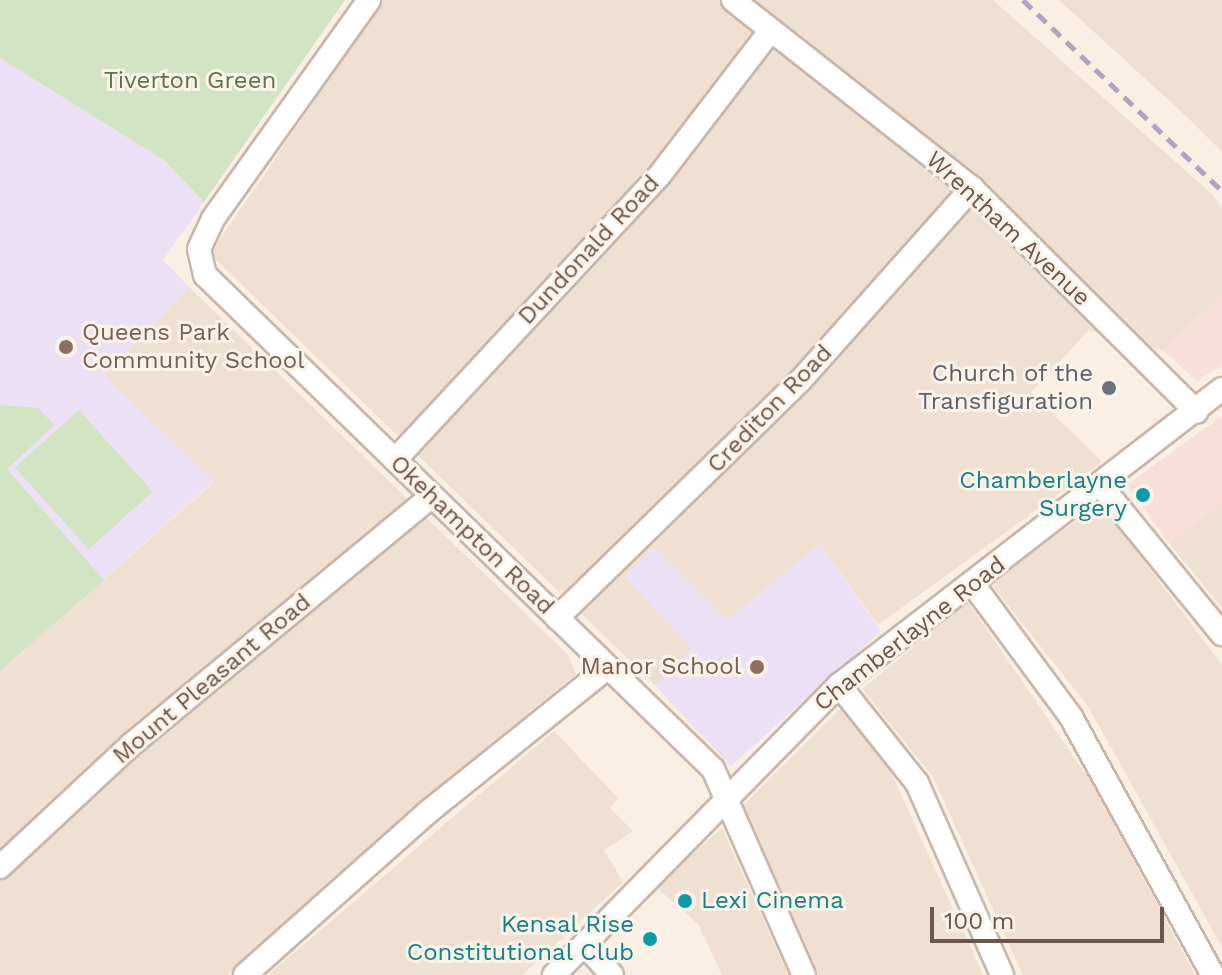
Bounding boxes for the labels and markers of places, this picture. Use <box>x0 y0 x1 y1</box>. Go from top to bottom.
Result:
place label: Queens Park Community School <box>82 319 305 375</box>
marker: Queens Park Community School <box>57 338 75 356</box>
place label: Church of the Transfiguration <box>918 360 1093 416</box>
marker: Church of the Transfiguration <box>1100 379 1118 397</box>
place label: Chamberlayne Surgery <box>959 467 1127 523</box>
marker: Chamberlayne Surgery <box>1134 486 1152 504</box>
place label: Manor School <box>580 653 741 681</box>
marker: Manor School <box>748 658 766 676</box>
place label: Lexi Cinema <box>701 887 844 915</box>
marker: Lexi Cinema <box>676 892 694 910</box>
place label: Kensal Rise Constitutional Club <box>406 911 634 967</box>
marker: Kensal Rise Constitutional Club <box>641 930 659 948</box>

